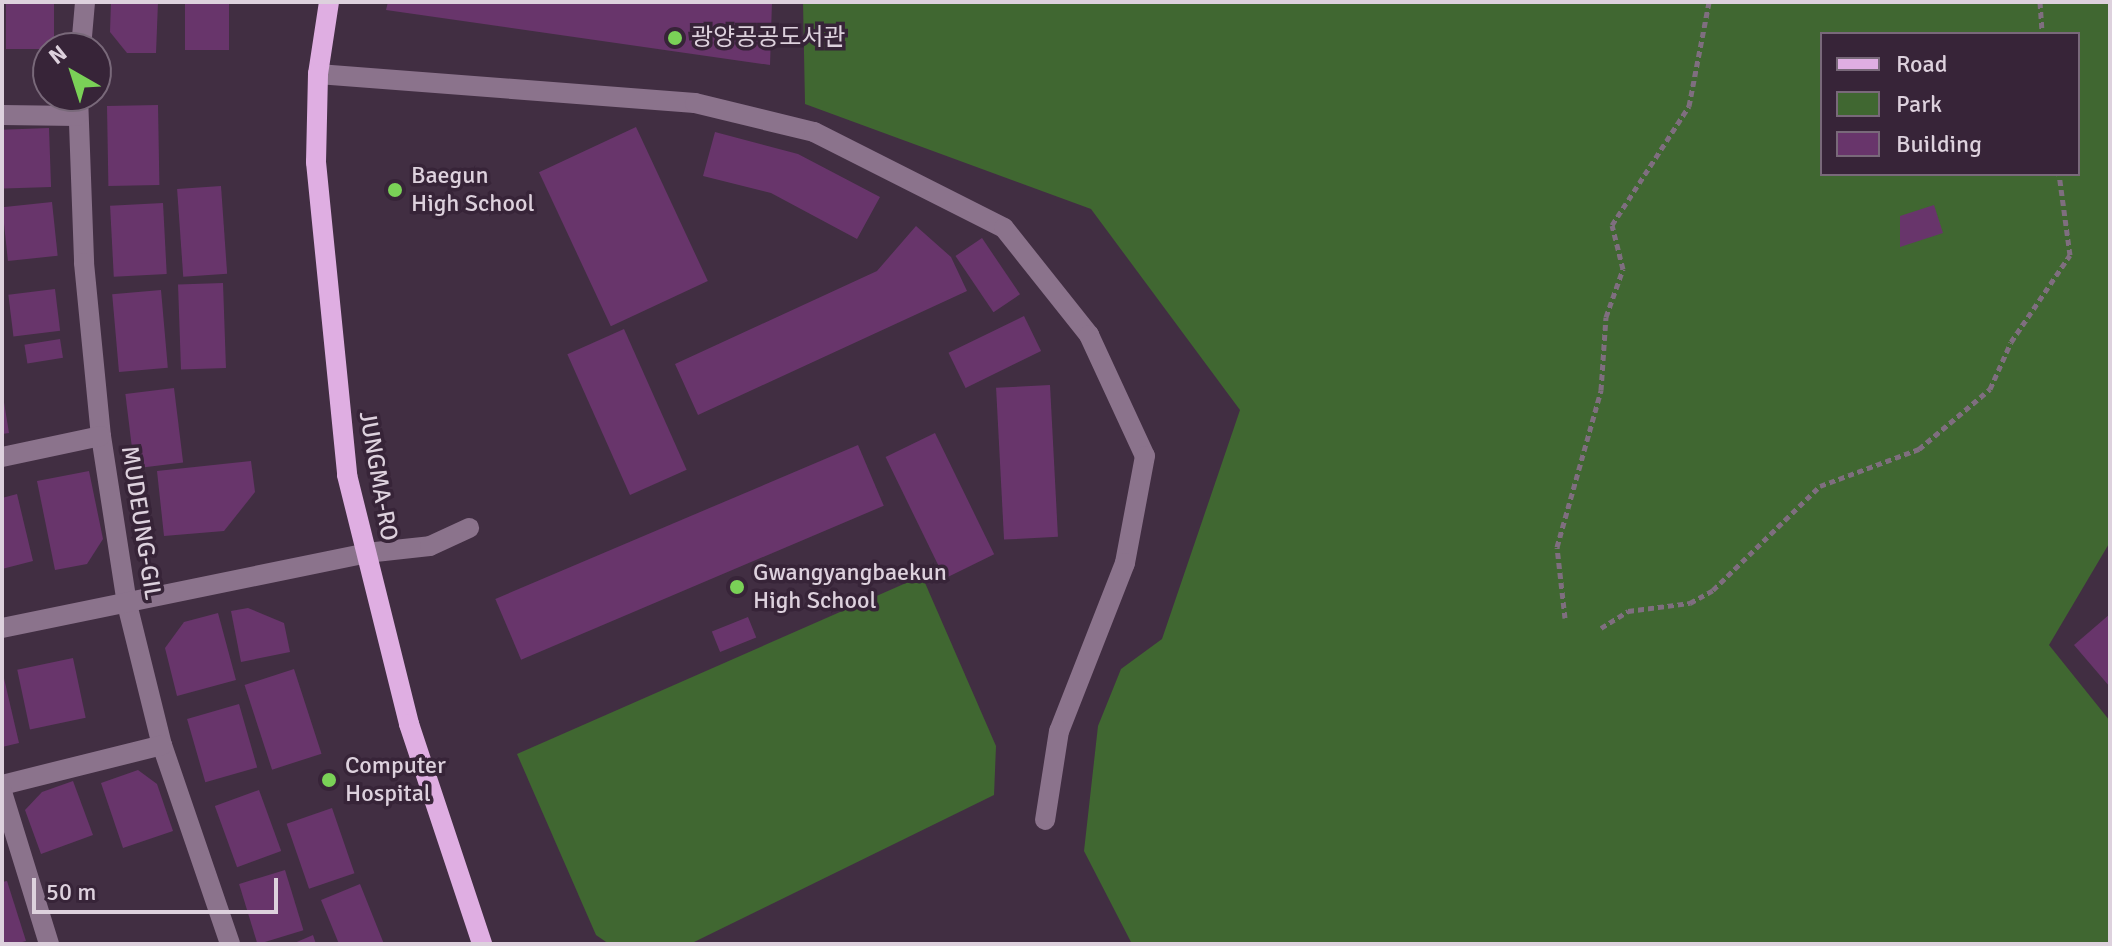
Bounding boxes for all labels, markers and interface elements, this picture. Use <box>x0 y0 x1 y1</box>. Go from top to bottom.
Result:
place label: 광양공공도서관 <box>691 24 846 52</box>
marker: 광양공공도서관 <box>666 29 684 47</box>
north arrow <box>32 32 112 112</box>
legend <box>1820 32 2080 176</box>
text: N <box>43 39 72 70</box>
text: Road <box>1896 49 1947 79</box>
text: Park <box>1896 89 1942 119</box>
text: Building <box>1896 129 1982 159</box>
place label: Baegun High School <box>411 162 534 218</box>
marker: Baegun High School <box>386 181 404 199</box>
street label: JUNGMA-RO <box>352 409 404 543</box>
street label: MUDEUNG-GIL <box>115 444 167 602</box>
place label: Gwangyangbaekun High School <box>753 559 947 615</box>
marker: Gwangyangbaekun High School <box>728 578 746 596</box>
place label: Computer Hospital <box>345 752 446 808</box>
marker: Computer Hospital <box>320 771 338 789</box>
scale bar <box>36 862 282 912</box>
text: 50 m <box>46 877 96 907</box>

